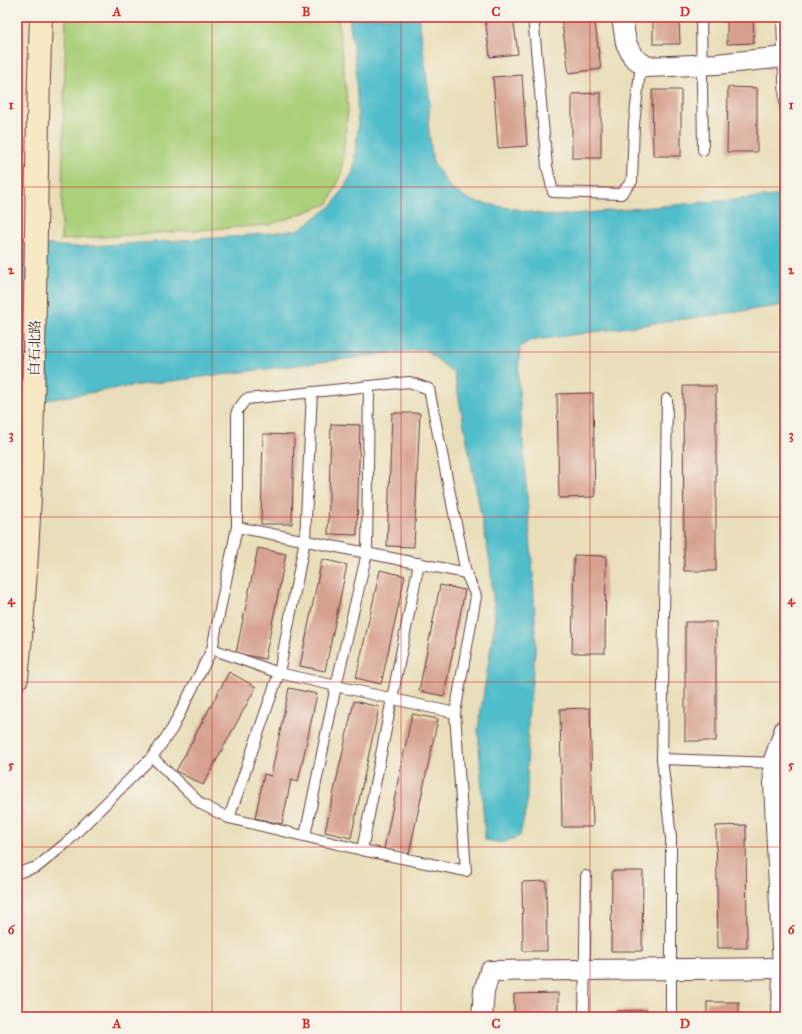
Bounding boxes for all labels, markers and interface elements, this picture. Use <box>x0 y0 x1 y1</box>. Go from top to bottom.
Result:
text: A <box>112 4 122 20</box>
text: B <box>302 4 311 20</box>
text: C <box>492 4 501 20</box>
text: D <box>680 4 690 20</box>
text: 1 <box>8 97 14 113</box>
text: 1 <box>788 97 794 113</box>
text: 2 <box>8 262 15 278</box>
text: 2 <box>788 262 795 278</box>
street label: 白石北路 <box>26 320 44 376</box>
text: 3 <box>8 427 14 443</box>
text: 3 <box>788 427 794 443</box>
text: 4 <box>7 592 15 608</box>
text: 4 <box>787 592 795 608</box>
text: 5 <box>8 757 15 773</box>
text: 5 <box>788 757 795 773</box>
text: 6 <box>8 922 16 938</box>
text: 6 <box>788 922 796 938</box>
text: A <box>112 1016 122 1032</box>
text: B <box>302 1016 311 1032</box>
text: C <box>492 1016 501 1032</box>
text: D <box>680 1016 690 1032</box>

